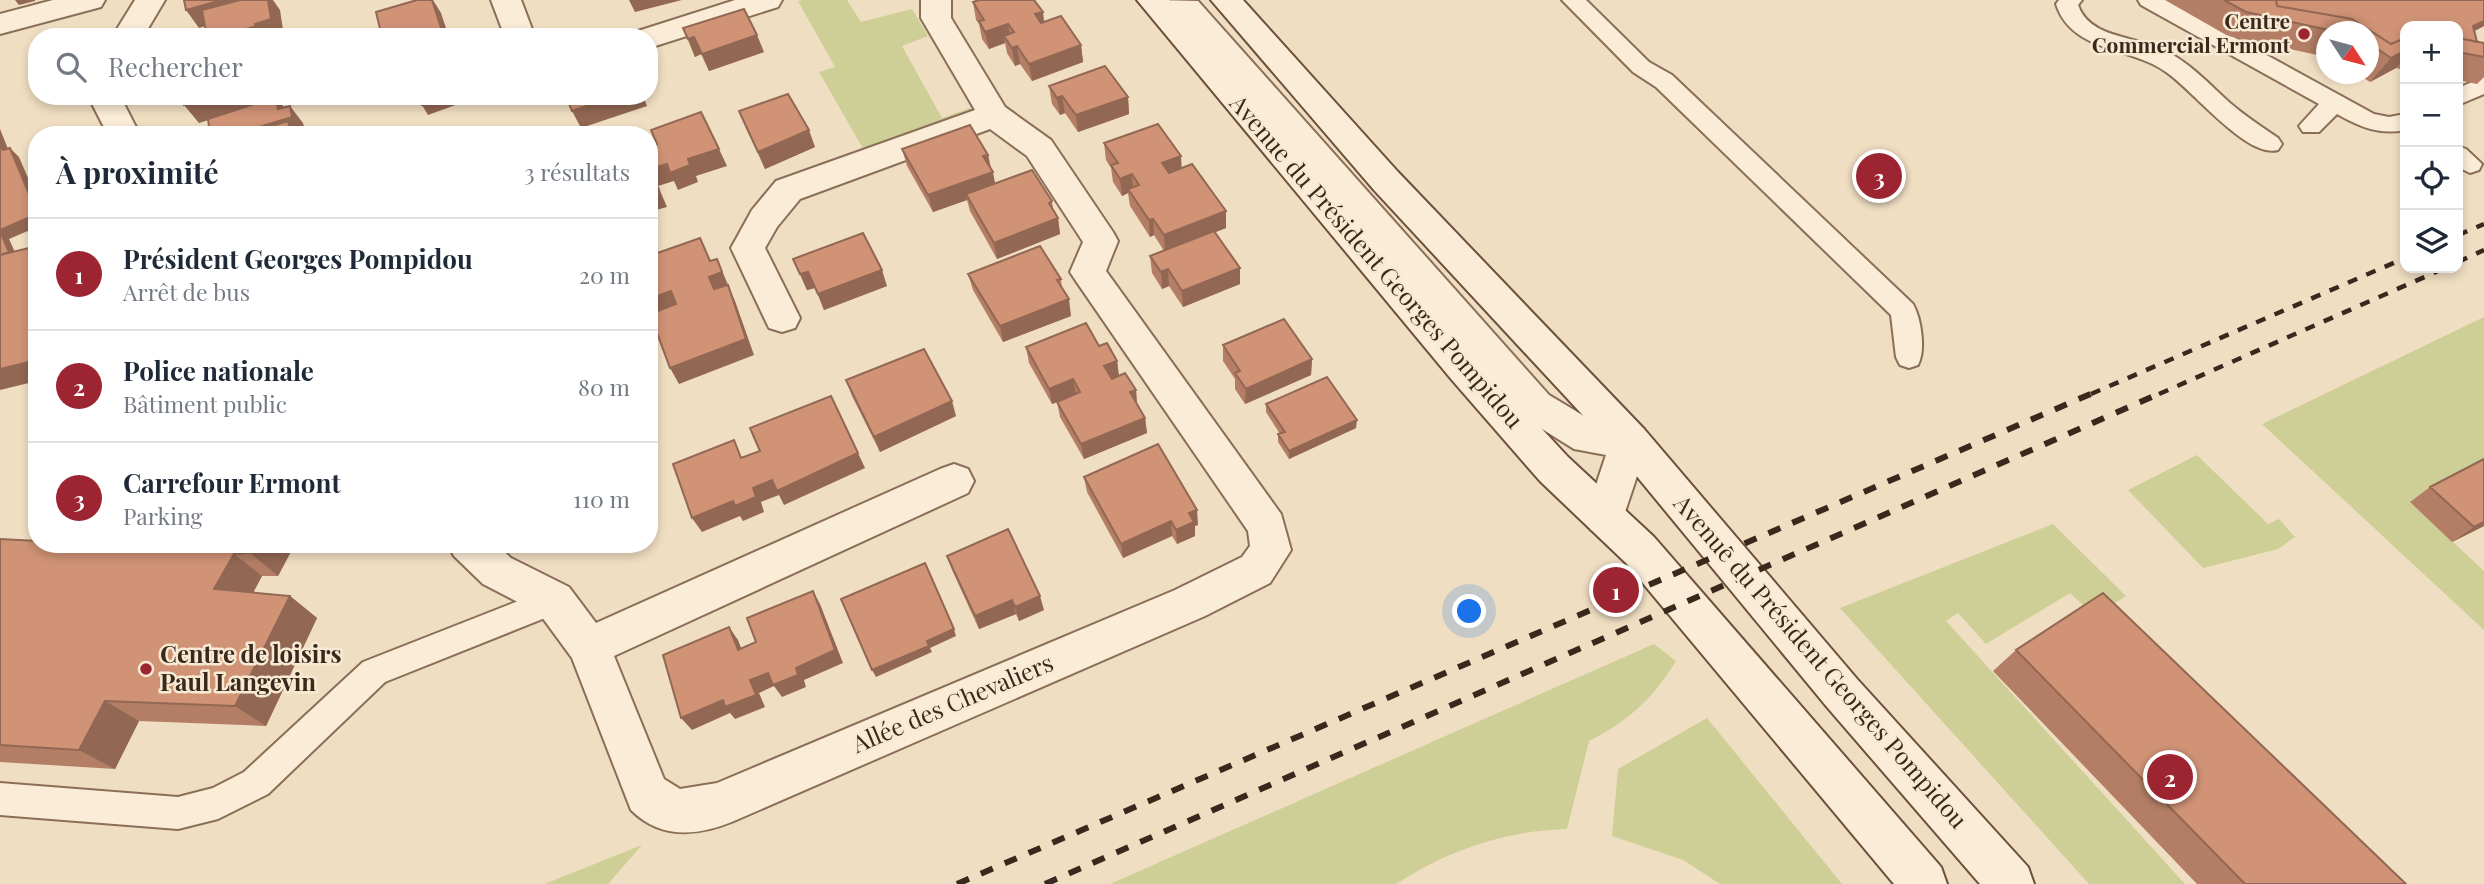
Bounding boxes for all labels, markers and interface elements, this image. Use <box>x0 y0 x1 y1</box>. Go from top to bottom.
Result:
place label: Centre Commercial Ermont <box>2092 6 2291 58</box>
north arrow <box>2316 21 2379 84</box>
map controls <box>2400 21 2463 273</box>
button: + <box>2400 21 2463 84</box>
marker: Centre Commercial Ermont <box>2296 26 2312 42</box>
search box <box>28 28 658 105</box>
icon: search <box>52 48 90 86</box>
text: Rechercher <box>108 49 243 84</box>
button: − <box>2400 84 2463 147</box>
street label: Avenue du Président Georges Pompidou <box>1223 86 1531 434</box>
button: locate <box>2400 147 2463 210</box>
pin: 3 <box>1856 150 1902 202</box>
text: À proximité <box>56 152 219 192</box>
text: 3 résultats <box>524 156 630 187</box>
button: layers <box>2400 210 2463 273</box>
text: Président Georges Pompidou <box>123 241 473 276</box>
text: 1 <box>75 259 83 290</box>
text: 20 m <box>579 259 630 290</box>
text: Arrêt de bus <box>123 276 250 307</box>
text: Police nationale <box>123 353 314 388</box>
text: 2 <box>73 371 85 402</box>
text: 80 m <box>578 371 630 402</box>
text: Bâtiment public <box>123 388 287 419</box>
text: Carrefour Ermont <box>123 465 341 500</box>
text: 3 <box>73 483 85 514</box>
text: 110 m <box>573 483 630 514</box>
street label: Avenue du Président Georges Pompidou <box>1667 486 1975 834</box>
text: Parking <box>123 500 203 531</box>
pin: 1 <box>1593 564 1639 616</box>
your location <box>1452 594 1486 628</box>
place label: Centre de loisirs Paul Langevin <box>160 637 342 697</box>
street label: Allée des Chevaliers <box>846 645 1058 759</box>
marker: Centre de loisirs Paul Langevin <box>138 661 154 677</box>
pin: 2 <box>2147 751 2193 803</box>

